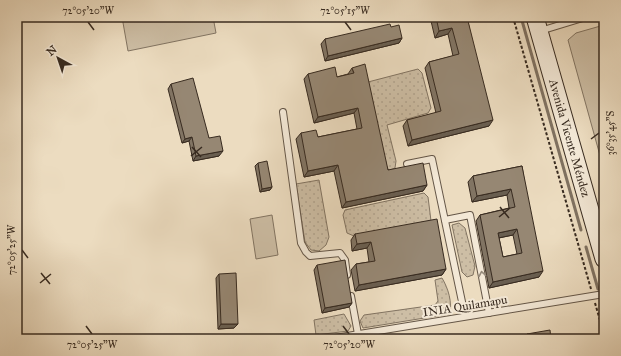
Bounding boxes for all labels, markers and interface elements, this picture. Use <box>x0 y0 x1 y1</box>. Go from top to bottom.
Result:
text: 72°05'20"W <box>62 5 114 17</box>
text: 72°05'15"W <box>320 5 370 17</box>
north arrow <box>38 38 78 78</box>
text: N <box>44 42 60 59</box>
street label: Avenida Vicente Méndez <box>546 77 593 199</box>
text: 36°35'45"S <box>605 110 617 155</box>
text: 72°05'25"W <box>6 224 18 275</box>
one-way arrow <box>478 271 486 277</box>
street label: INIA Quilamapu <box>422 292 509 320</box>
text: 72°05'25"W <box>67 339 118 351</box>
text: 72°05'20"W <box>323 339 375 351</box>

